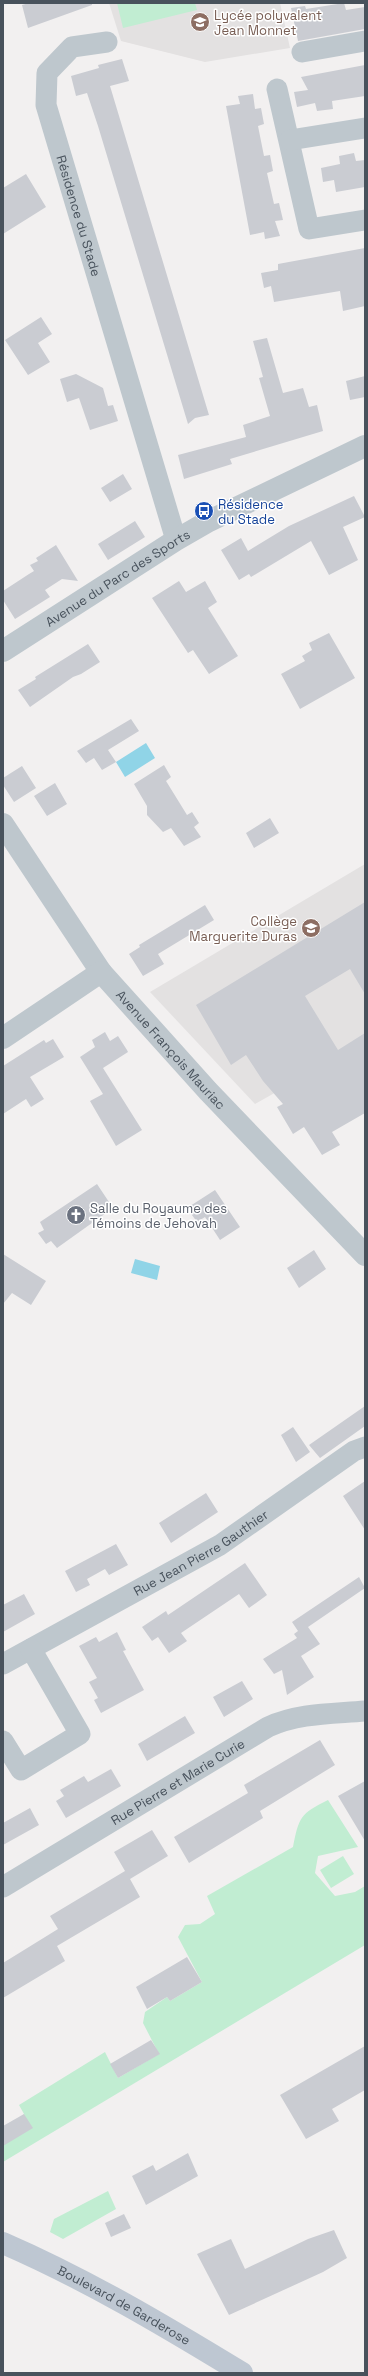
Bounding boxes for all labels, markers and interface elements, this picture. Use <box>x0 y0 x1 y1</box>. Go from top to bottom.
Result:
place label: Lycée polyvalent Jean Monnet <box>214 7 322 39</box>
school or university icon: Lycée polyvalent Jean Monnet <box>189 11 211 33</box>
street label: Résidence du Stade <box>53 153 105 278</box>
place label: Résidence du Stade <box>218 496 283 528</box>
bus stop icon: Résidence du Stade <box>193 500 215 522</box>
street label: Avenue du Parc des Sports <box>42 525 193 630</box>
place label: Collège Marguerite Duras <box>189 913 297 945</box>
school or university icon: Collège Marguerite Duras <box>300 917 322 939</box>
street label: Avenue François Mauriac <box>113 986 230 1113</box>
place label: Salle du Royaume des Témoins de Jehovah <box>90 1200 227 1232</box>
church icon: Salle du Royaume des Témoins de Jehovah <box>65 1204 87 1226</box>
street label: Rue Jean Pierre Gauthier <box>130 1506 271 1599</box>
street label: Rue Pierre et Marie Curie <box>108 1735 248 1828</box>
street label: Boulevard de Garderose <box>55 2261 194 2348</box>

